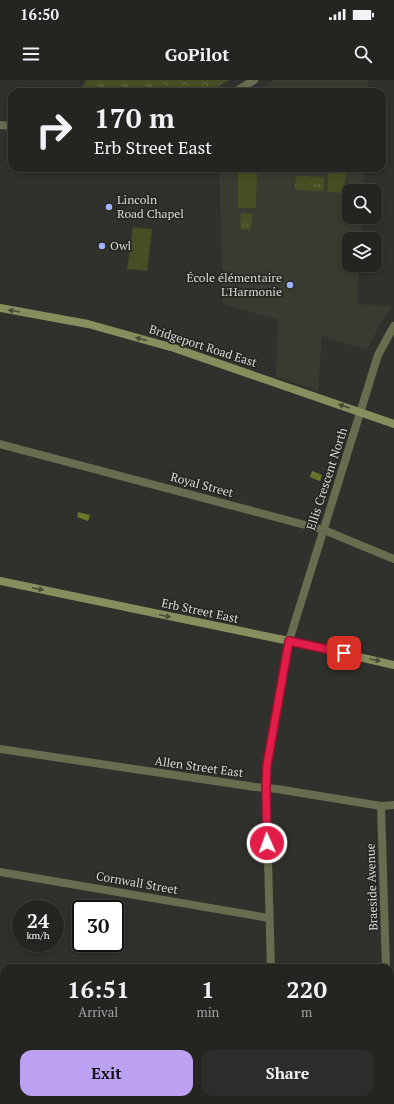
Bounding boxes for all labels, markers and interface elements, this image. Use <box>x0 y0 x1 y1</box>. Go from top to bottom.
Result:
text: 16:50 <box>20 4 59 24</box>
text: GoPilot <box>165 42 229 66</box>
icon: menu <box>20 43 42 65</box>
icon: search <box>352 43 374 65</box>
text: 170 m <box>94 99 175 136</box>
icon: right <box>28 104 80 156</box>
text: Erb Street East <box>94 135 212 159</box>
map controls <box>342 184 382 272</box>
button: search <box>342 184 382 224</box>
place label: Lincoln Road Chapel <box>117 192 184 221</box>
marker: Lincoln Road Chapel <box>104 202 114 212</box>
button: layers <box>342 232 382 272</box>
place label: Owl <box>110 238 132 253</box>
marker: Owl <box>97 241 107 251</box>
place label: École élémentaire L'Harmonie <box>186 270 282 299</box>
marker: École élémentaire L'Harmonie <box>285 280 295 290</box>
one-way arrow <box>8 308 20 314</box>
street label: Bridgeport Road East <box>147 321 259 370</box>
one-way arrow <box>135 336 147 342</box>
one-way arrow <box>338 403 350 409</box>
street label: Ellis Crescent North <box>303 426 350 532</box>
street label: Royal Street <box>169 469 236 500</box>
one-way arrow <box>32 587 44 593</box>
street label: Erb Street East <box>160 595 241 626</box>
one-way arrow <box>159 613 172 619</box>
pin <box>327 636 361 670</box>
icon: arrive <box>333 642 355 664</box>
one-way arrow <box>369 657 381 663</box>
street label: Allen Street East <box>154 753 245 780</box>
position arrow <box>246 822 288 864</box>
street label: Braeside Avenue <box>362 843 381 931</box>
street label: Cornwall Street <box>95 868 180 897</box>
speed limit sign: 30 <box>72 900 124 952</box>
text: 24 <box>27 907 49 934</box>
text: km/h <box>26 929 50 942</box>
text: 16:51 <box>67 973 129 1005</box>
text: 1 <box>201 973 215 1005</box>
text: 220 <box>286 973 327 1005</box>
text: Arrival <box>78 1003 118 1021</box>
text: min <box>196 1003 219 1021</box>
text: m <box>301 1003 312 1021</box>
button: Exit <box>20 1050 193 1096</box>
button: Share <box>201 1050 374 1096</box>

